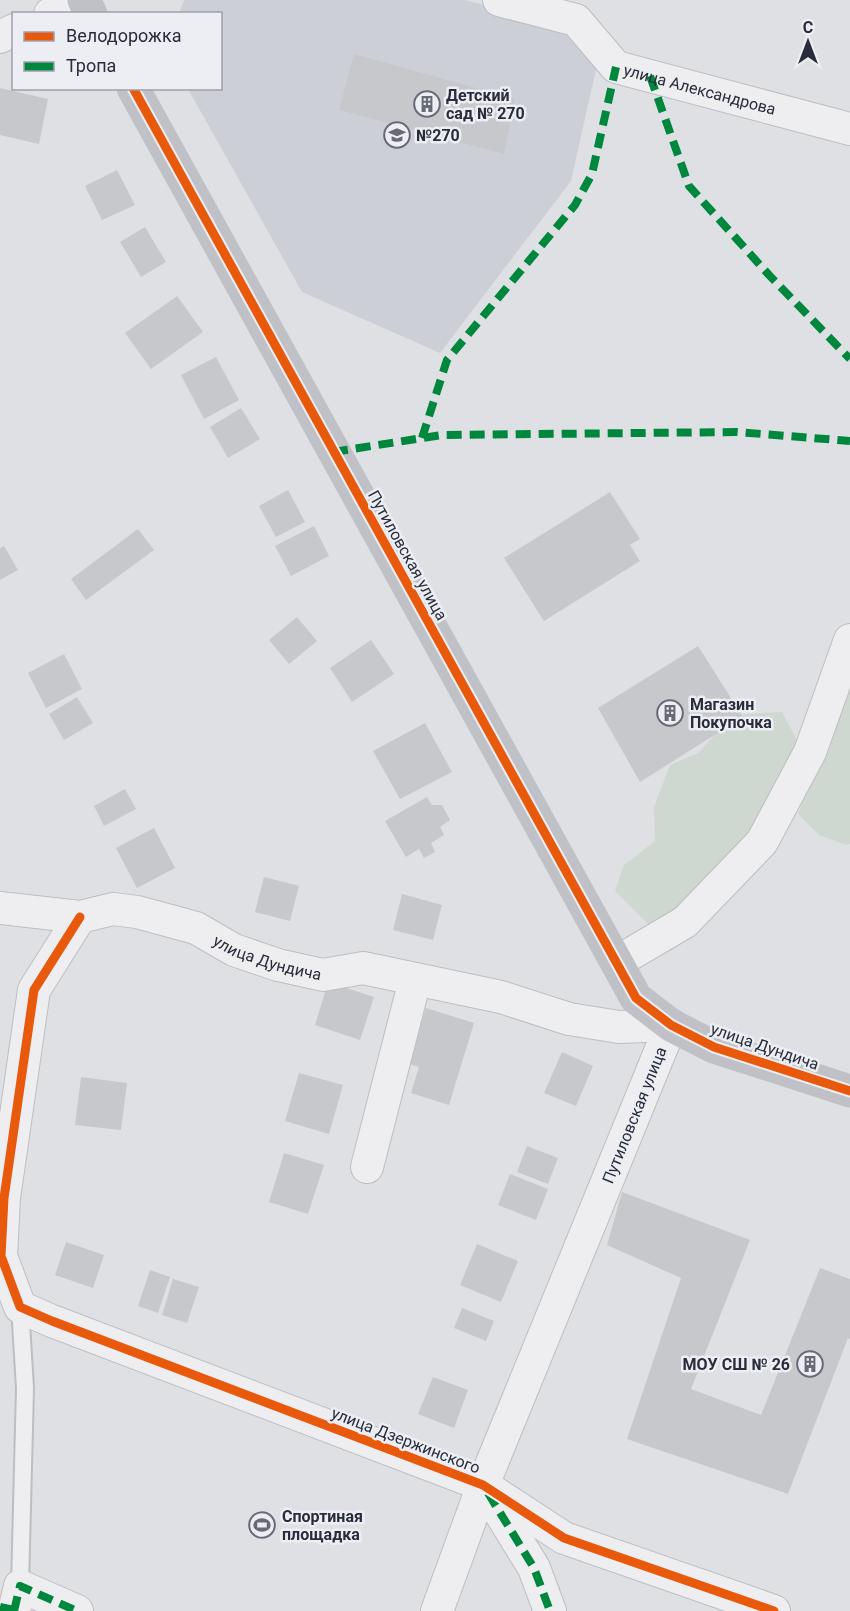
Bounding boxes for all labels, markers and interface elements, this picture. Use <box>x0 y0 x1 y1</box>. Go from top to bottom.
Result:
legend <box>12 12 222 90</box>
north arrow <box>778 12 838 72</box>
text: С <box>803 18 813 37</box>
text: Велодорожка <box>66 25 181 46</box>
text: Тропа <box>66 55 116 76</box>
street label: улица Александрова <box>622 60 778 119</box>
place label: Детский сад № 270 <box>446 86 525 123</box>
building icon: Детский сад № 270 <box>412 89 442 119</box>
school or university icon: №270 <box>382 120 412 150</box>
place label: №270 <box>416 126 460 145</box>
street label: Путиловская улица <box>364 487 451 624</box>
place label: Магазин Покупочка <box>690 695 772 732</box>
building icon: Магазин Покупочка <box>655 698 685 728</box>
street label: улица Дундича <box>210 931 323 984</box>
street label: улица Дундича <box>708 1019 821 1074</box>
street label: Путиловская улица <box>598 1044 671 1186</box>
building icon: МОУ СШ № 26 <box>795 1349 825 1379</box>
place label: МОУ СШ № 26 <box>683 1355 790 1374</box>
street label: улица Дзержинского <box>329 1403 483 1478</box>
place label: Спортиная площадка <box>282 1507 363 1544</box>
sports icon: Спортиная площадка <box>247 1510 277 1540</box>

